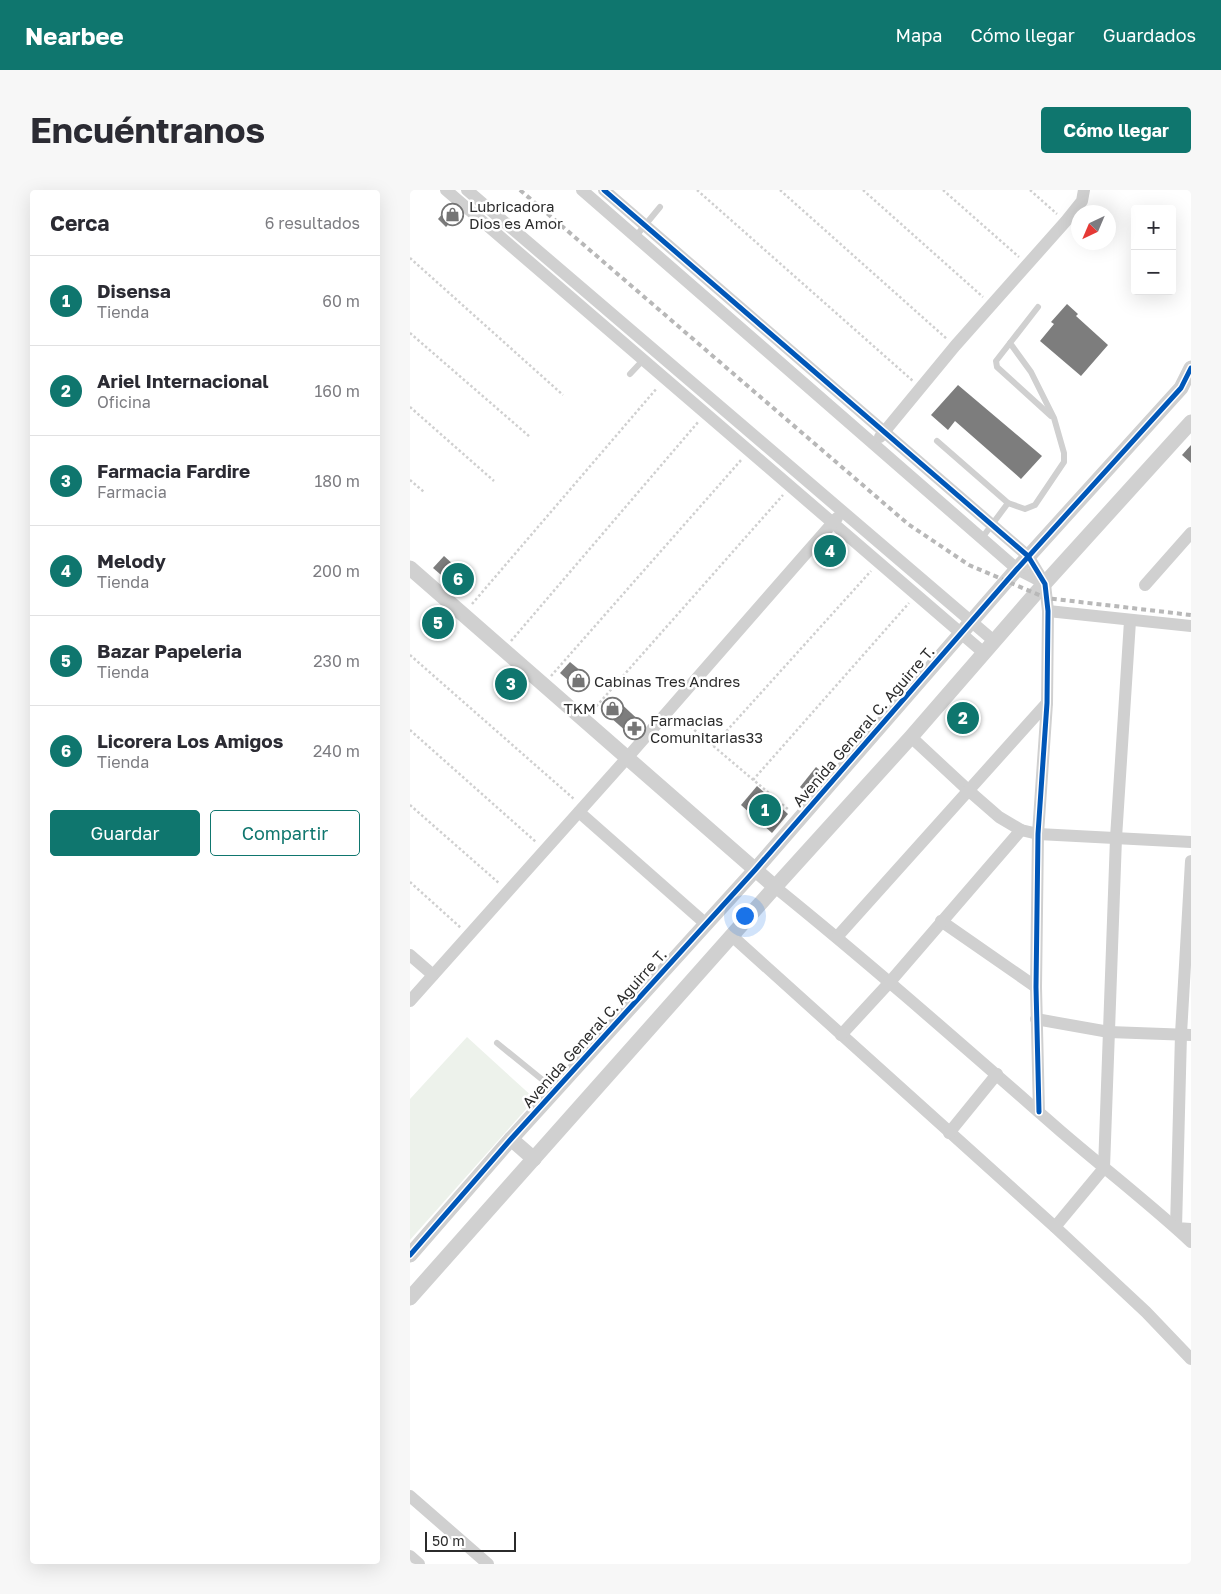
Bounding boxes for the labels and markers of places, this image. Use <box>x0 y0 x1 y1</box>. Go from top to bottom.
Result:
place label: Lubricadora Dios es Amor <box>469 197 563 232</box>
shop icon: Lubricadora Dios es Amor <box>441 203 465 227</box>
pin: 4 <box>814 532 846 570</box>
pin: 6 <box>442 560 474 598</box>
pin: 5 <box>422 604 454 642</box>
pin: 3 <box>495 665 527 703</box>
shop icon: Cabinas Tres Andres <box>566 669 590 693</box>
place label: Cabinas Tres Andres <box>594 672 740 690</box>
shop icon: TKM <box>600 696 624 720</box>
place label: TKM <box>563 699 596 717</box>
pin: 2 <box>947 699 979 737</box>
place label: Farmacias Comunitarias33 <box>650 711 763 746</box>
pharmacy icon: Farmacias Comunitarias33 <box>622 717 646 741</box>
pin: 1 <box>749 791 781 829</box>

